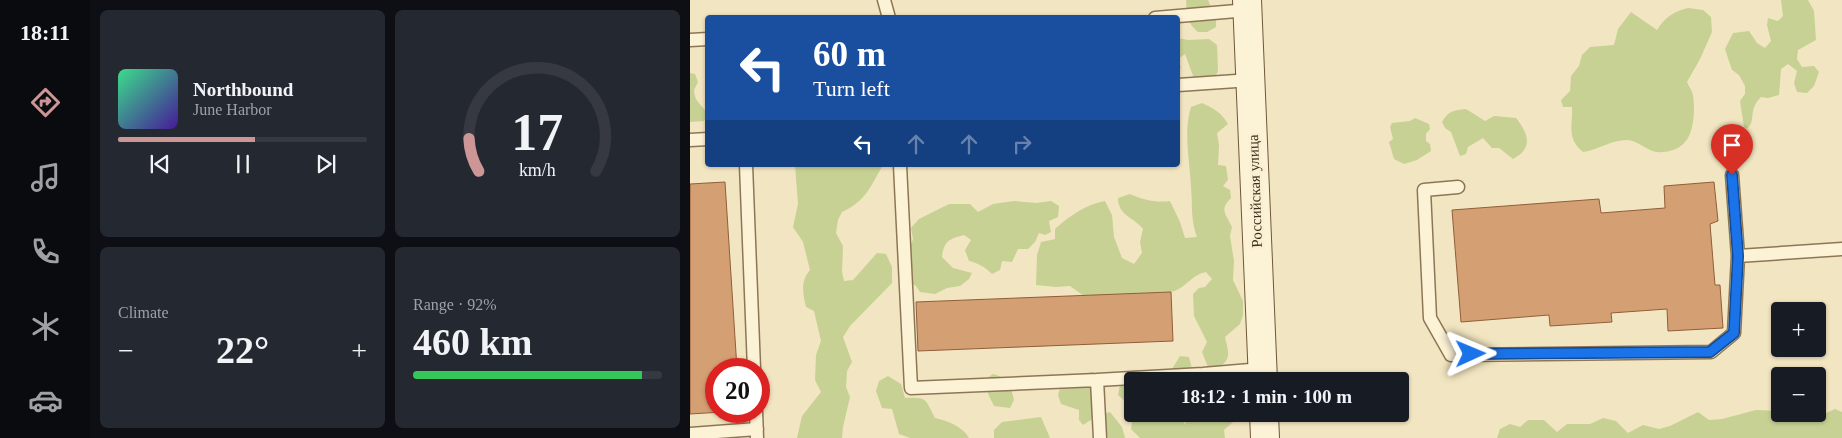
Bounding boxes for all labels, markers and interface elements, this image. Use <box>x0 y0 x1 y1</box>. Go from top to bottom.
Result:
text: 18:11 <box>20 20 70 45</box>
icon: left <box>730 35 795 100</box>
text: 60 m <box>813 35 886 74</box>
text: Turn left <box>813 76 890 101</box>
text: Northbound <box>193 79 293 100</box>
icon: directions <box>28 85 63 120</box>
text: June Harbor <box>193 101 272 118</box>
text: 17 <box>512 104 564 161</box>
pin <box>1711 124 1753 175</box>
icon: left <box>849 130 877 158</box>
icon: ahead <box>902 130 930 158</box>
icon: ahead <box>955 130 983 158</box>
icon: right <box>1008 130 1036 158</box>
icon: arrive <box>1718 131 1746 159</box>
street label: Российская улица <box>1245 134 1265 248</box>
icon: previous <box>146 150 174 178</box>
icon: pause <box>229 150 257 178</box>
icon: next <box>312 150 340 178</box>
icon: music <box>28 160 63 195</box>
text: km/h <box>519 160 556 180</box>
icon: phone <box>28 234 63 269</box>
text: Range · 92% <box>413 296 497 313</box>
map controls <box>1771 302 1826 422</box>
button: + <box>1771 302 1826 357</box>
text: Climate <box>118 304 169 321</box>
icon: climate <box>28 309 63 344</box>
text: 460 km <box>413 321 532 363</box>
position arrow <box>1444 327 1496 379</box>
text: 22° <box>216 329 269 371</box>
text: − <box>118 335 134 366</box>
text: + <box>351 335 367 366</box>
speed limit sign: 20 <box>705 358 770 423</box>
button: − <box>1771 367 1826 422</box>
icon: car <box>28 383 63 418</box>
text: 18:12 · 1 min · 100 m <box>1181 386 1352 407</box>

